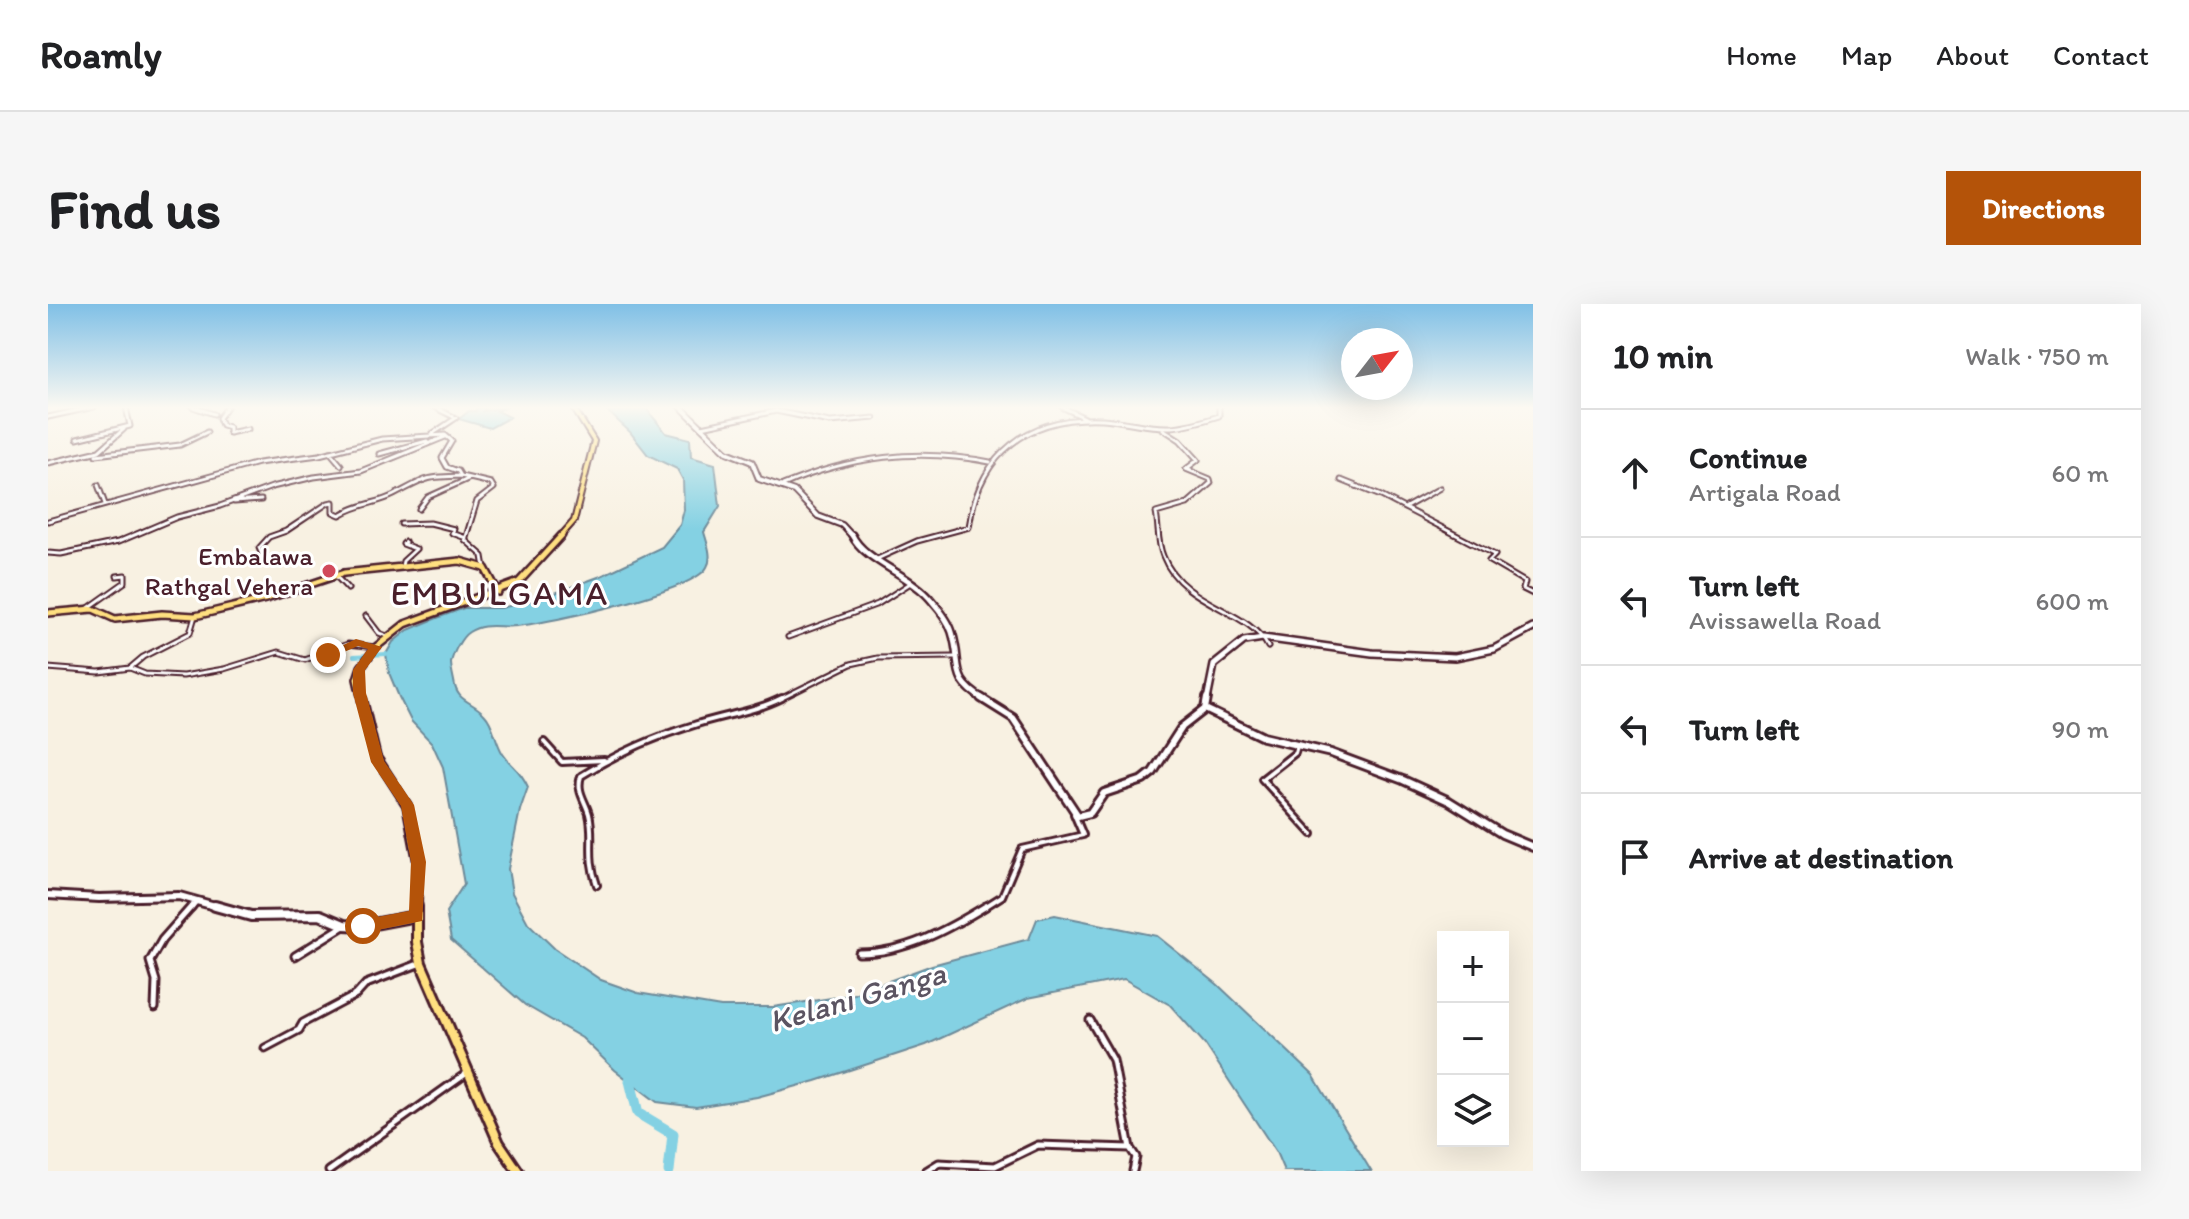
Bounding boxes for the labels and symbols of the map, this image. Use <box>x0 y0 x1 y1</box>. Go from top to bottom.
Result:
north arrow <box>1341 328 1413 400</box>
place label: Embalawa Rathgal Vehera <box>145 540 313 602</box>
marker: Embalawa Rathgal Vehera <box>320 562 338 580</box>
district label: EMBULGAMA <box>391 573 609 614</box>
route end <box>310 637 346 673</box>
route start <box>345 908 381 944</box>
water label: Kelani Ganga <box>764 953 951 1040</box>

